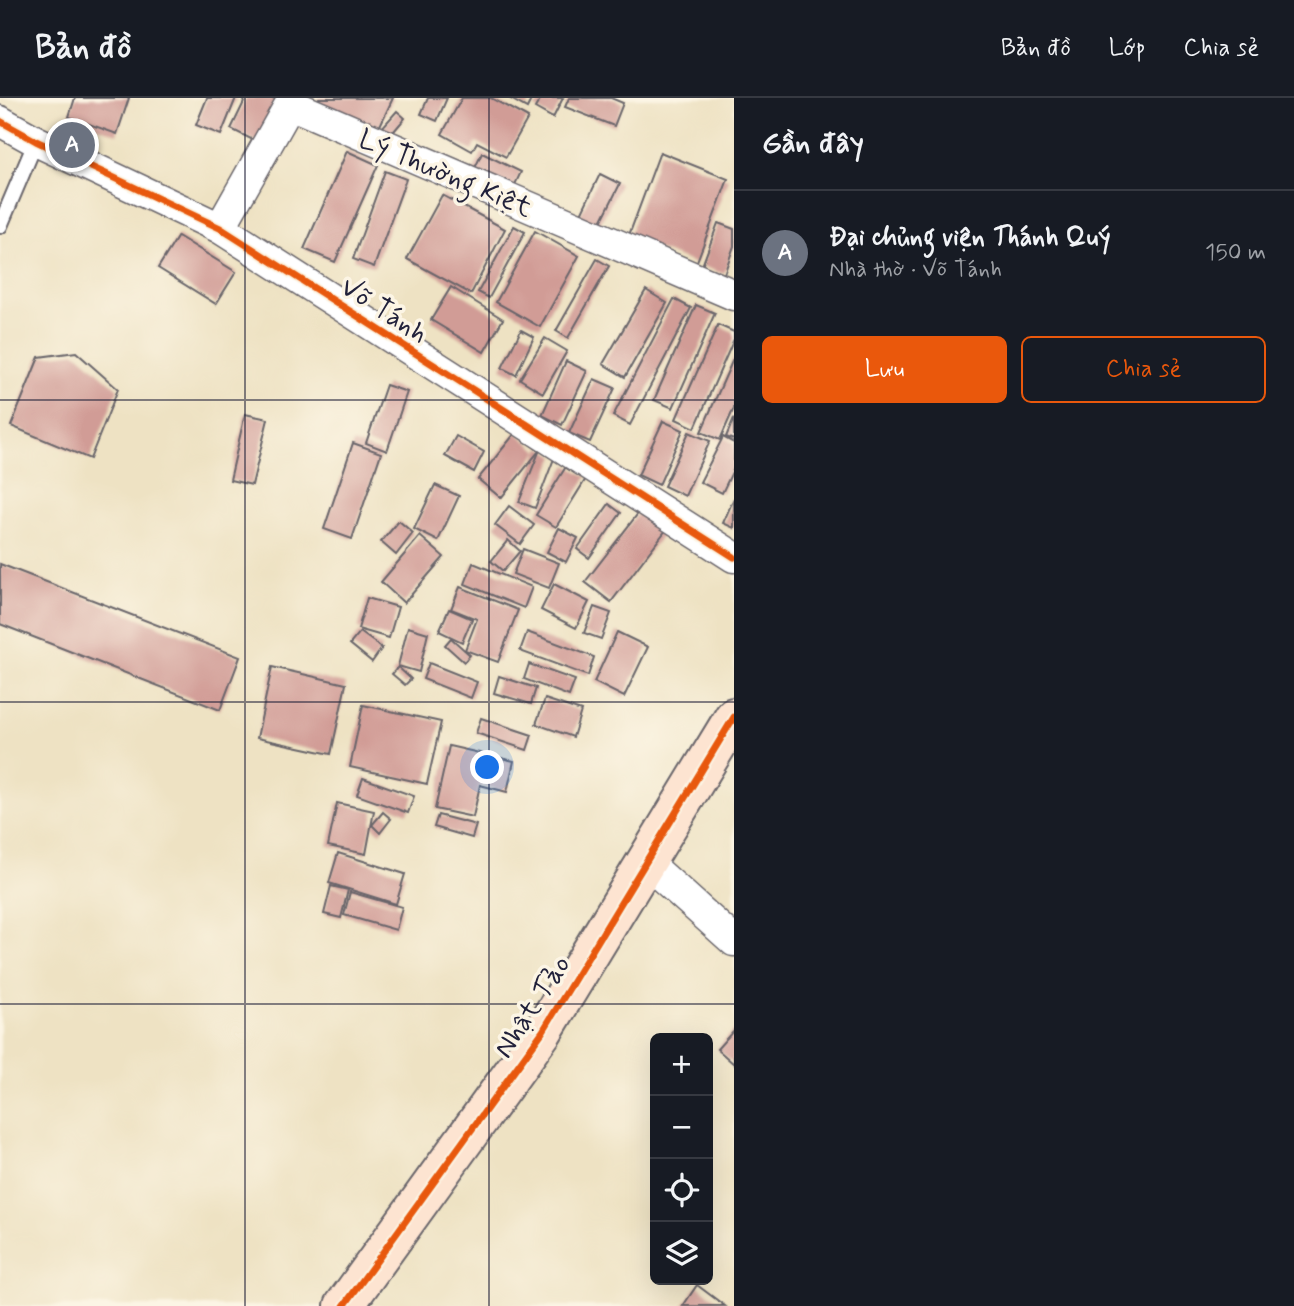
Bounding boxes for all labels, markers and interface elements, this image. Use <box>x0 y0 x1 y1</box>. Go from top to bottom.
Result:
text: Bản đồ <box>35 26 131 70</box>
text: Bản đồ <box>1001 33 1071 64</box>
text: Lớp <box>1109 33 1145 64</box>
text: Chia sẻ <box>1183 33 1259 64</box>
pin: A <box>49 119 95 171</box>
street label: Lý Thường Kiệt <box>352 121 538 230</box>
text: Gần đây <box>762 124 864 163</box>
text: Đại chủng viện Thánh Quý <box>829 221 1110 255</box>
text: A <box>777 238 793 268</box>
text: 150 m <box>1205 238 1266 268</box>
text: Nhà thờ · Võ Tánh <box>829 255 1002 285</box>
street label: Võ Tánh <box>333 269 434 353</box>
button: Lưu <box>762 336 1007 403</box>
button: Chia sẻ <box>1021 336 1266 403</box>
your location <box>470 750 504 784</box>
street label: Nhật Tảo <box>486 949 580 1066</box>
map controls <box>650 1033 713 1285</box>
button: + <box>650 1033 713 1096</box>
button: − <box>650 1096 713 1159</box>
button: locate <box>650 1159 713 1222</box>
button: layers <box>650 1222 713 1285</box>

